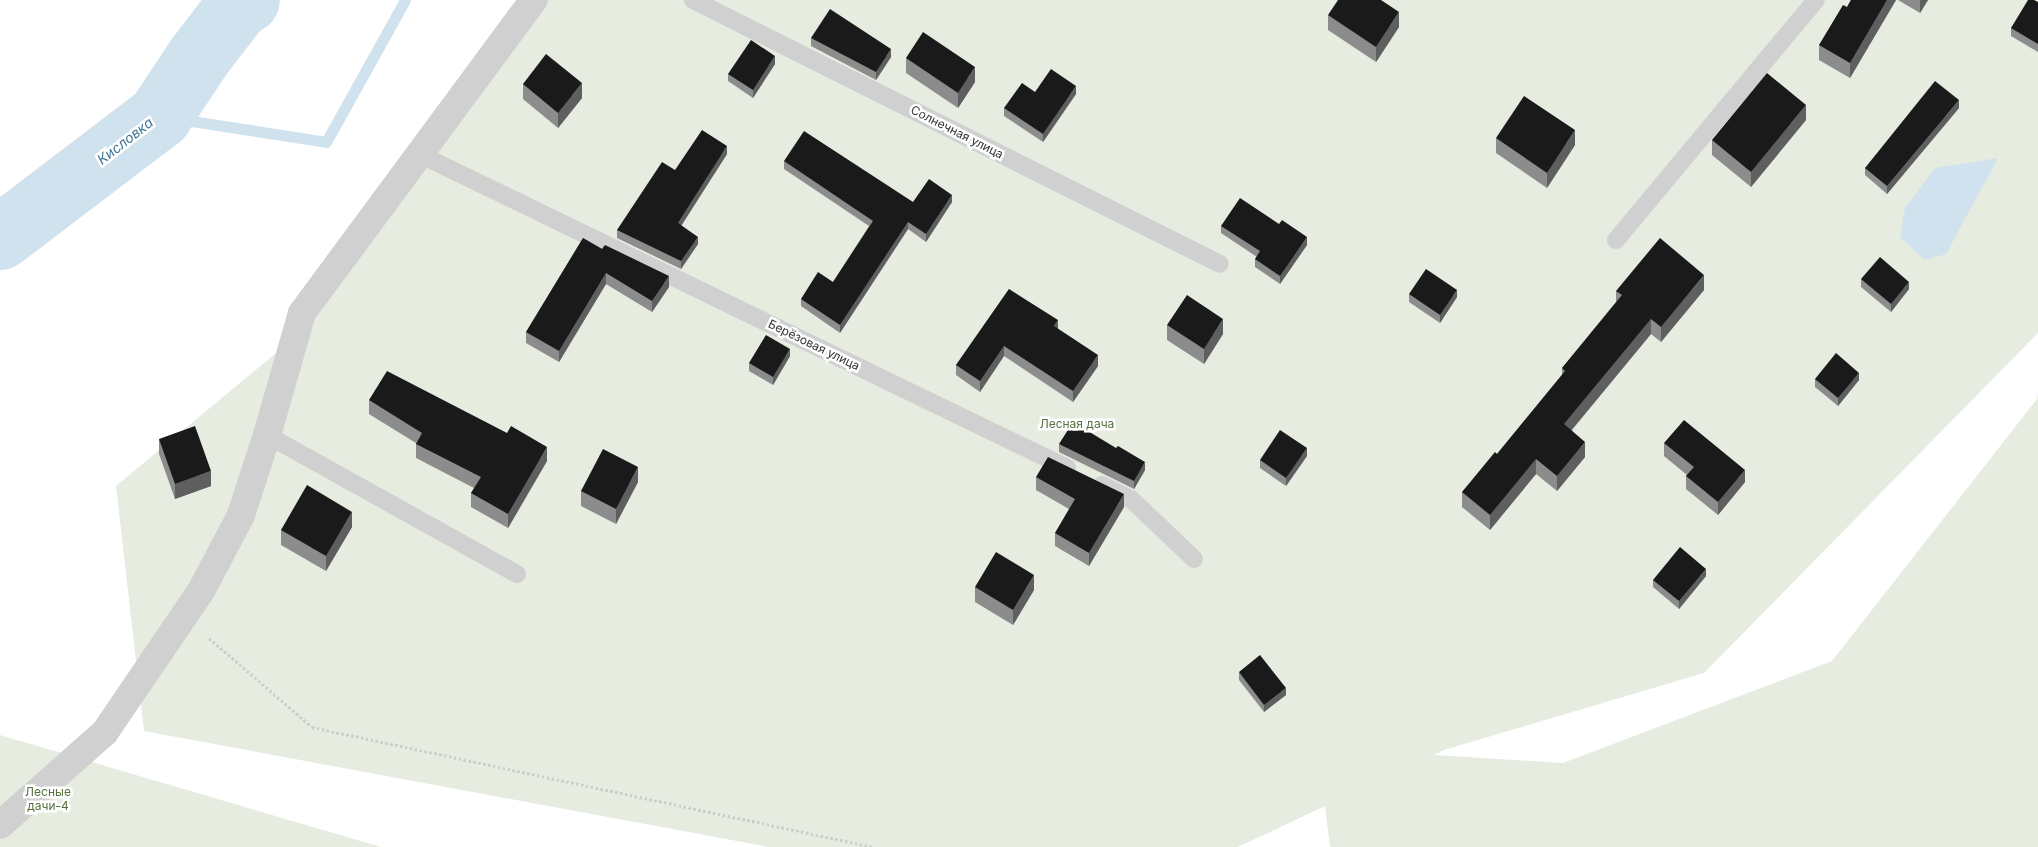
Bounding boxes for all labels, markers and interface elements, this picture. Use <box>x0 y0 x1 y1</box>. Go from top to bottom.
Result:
street label: Солнечная улица <box>908 102 1006 162</box>
water label: Кисловка <box>94 114 156 168</box>
street label: Берёзовая улица <box>766 317 862 373</box>
park label: Лесная дача <box>1040 417 1114 431</box>
park label: Лесные дачи-4 <box>25 785 71 813</box>

